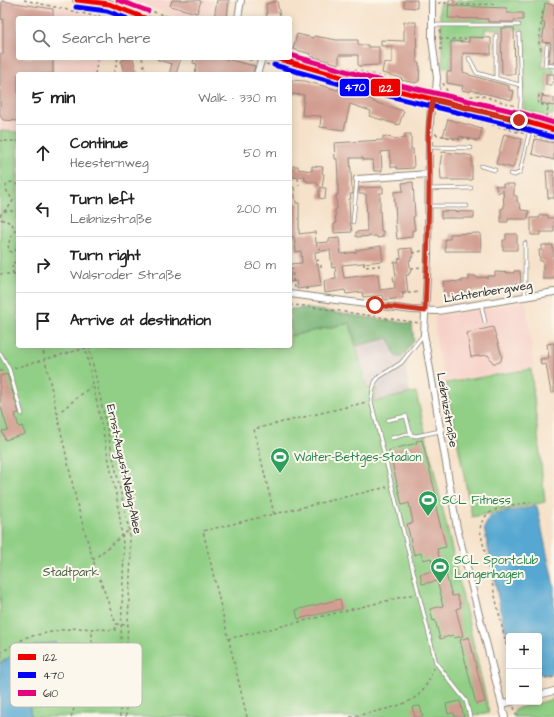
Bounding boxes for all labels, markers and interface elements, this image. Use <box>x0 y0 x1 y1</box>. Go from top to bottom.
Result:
search box <box>16 16 292 60</box>
icon: search <box>30 27 52 49</box>
text: Search here <box>62 28 151 49</box>
line badge: 470 <box>339 78 370 97</box>
line badge: 122 <box>370 78 401 97</box>
text: 470 <box>344 80 366 95</box>
text: 122 <box>379 81 394 96</box>
text: 5 min <box>32 86 75 110</box>
text: Walk · 330 m <box>198 89 276 107</box>
route end <box>510 111 528 129</box>
text: Continue <box>70 133 128 154</box>
icon: ahead <box>32 142 54 164</box>
text: 50 m <box>243 144 276 162</box>
text: Heesternweg <box>70 154 149 172</box>
text: Turn left <box>70 189 134 210</box>
icon: left <box>32 198 54 220</box>
text: 200 m <box>237 200 276 218</box>
text: Leibnizstraße <box>70 210 152 228</box>
text: Turn right <box>70 245 141 266</box>
icon: right <box>32 254 54 276</box>
text: 80 m <box>244 256 276 274</box>
text: Walsroder Straße <box>70 266 182 284</box>
street label: Lichtenbergweg <box>443 277 534 308</box>
route start <box>366 296 384 314</box>
icon: arrive <box>32 310 54 332</box>
text: Arrive at destination <box>70 310 211 331</box>
street label: Leibnizstraße <box>432 371 462 449</box>
street label: Ernst-August-Nebig-Allee <box>101 403 146 536</box>
sports icon: Walter-Bettges-Stadion <box>269 446 291 474</box>
place label: Walter-Bettges-Stadion <box>294 449 422 467</box>
sports icon: SCL Fitness <box>417 489 439 517</box>
place label: SCL Fitness <box>442 492 511 509</box>
place label: SCL Sportclub Langenhagen <box>454 552 539 584</box>
sports icon: SCL Sportclub Langenhagen <box>429 556 451 584</box>
park label: Stadtpark <box>43 564 100 581</box>
map controls <box>506 633 542 705</box>
button: + <box>506 633 542 669</box>
legend <box>10 643 142 707</box>
text: 122 <box>43 650 58 665</box>
text: 470 <box>43 668 64 683</box>
button: − <box>506 669 542 705</box>
text: 610 <box>43 686 58 701</box>

